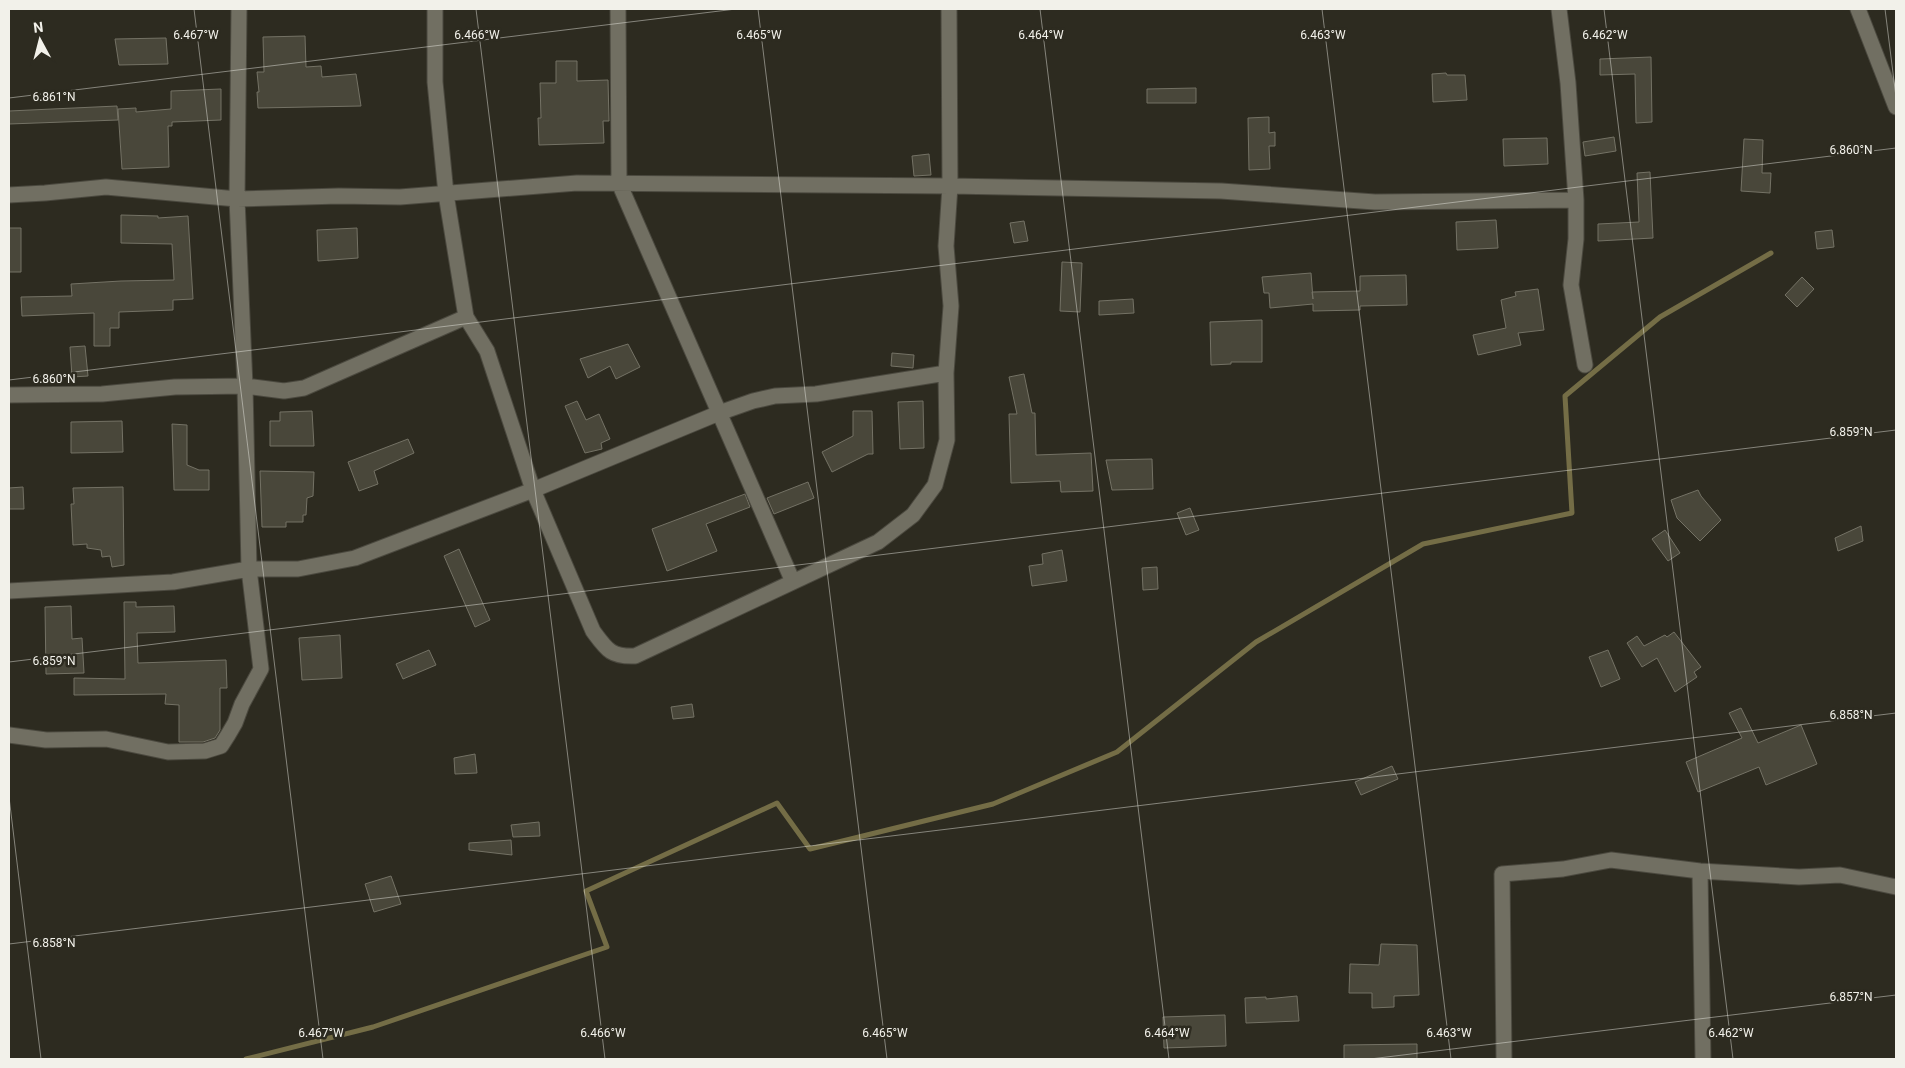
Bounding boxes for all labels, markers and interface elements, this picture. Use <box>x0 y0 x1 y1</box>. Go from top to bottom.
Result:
north arrow <box>15 15 65 65</box>
text: N <box>33 19 44 36</box>
text: 6.467°W <box>173 28 219 42</box>
text: 6.466°W <box>454 28 500 42</box>
text: 6.465°W <box>736 28 782 42</box>
text: 6.464°W <box>1018 28 1064 42</box>
text: 6.463°W <box>1300 28 1346 42</box>
text: 6.462°W <box>1582 28 1628 42</box>
text: 6.861°N <box>32 90 76 104</box>
text: 6.860°N <box>1829 143 1873 157</box>
text: 6.860°N <box>32 372 76 386</box>
text: 6.859°N <box>1829 425 1873 439</box>
text: 6.859°N <box>32 654 76 668</box>
text: 6.858°N <box>1829 708 1873 722</box>
text: 6.858°N <box>32 936 76 950</box>
text: 6.857°N <box>1829 990 1873 1004</box>
text: 6.467°W <box>298 1026 344 1040</box>
text: 6.466°W <box>580 1026 626 1040</box>
text: 6.465°W <box>862 1026 908 1040</box>
text: 6.464°W <box>1144 1026 1190 1040</box>
text: 6.463°W <box>1426 1026 1472 1040</box>
text: 6.462°W <box>1708 1026 1754 1040</box>

